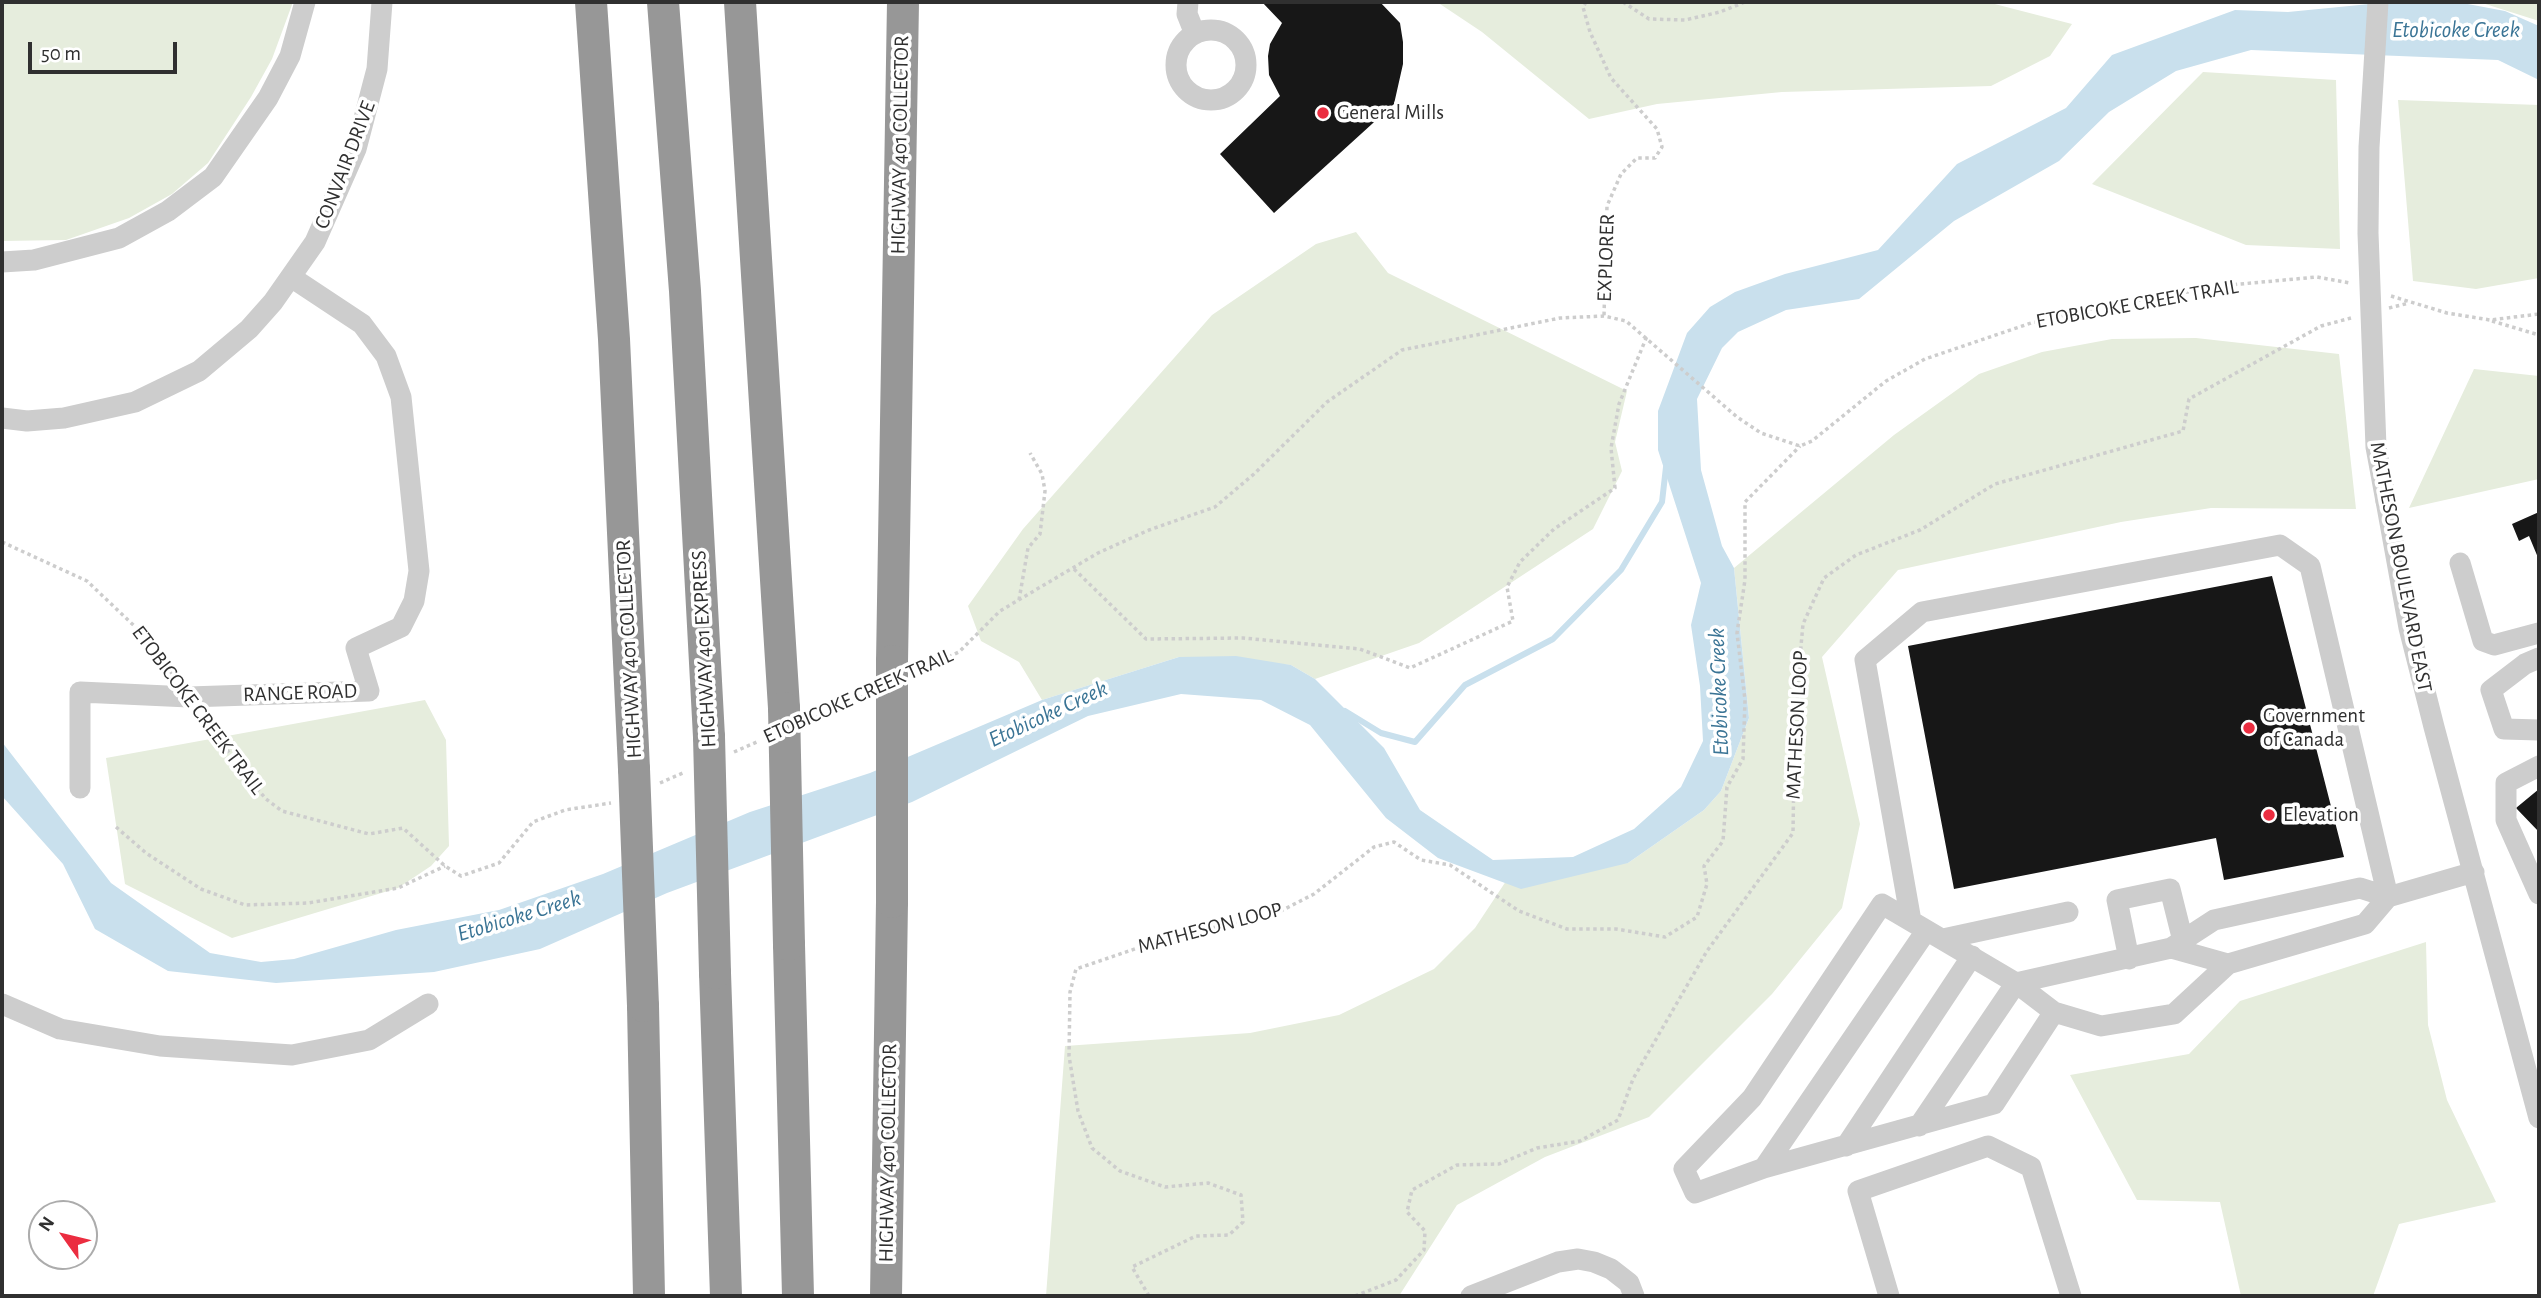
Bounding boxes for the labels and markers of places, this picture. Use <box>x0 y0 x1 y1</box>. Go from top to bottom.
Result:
place label: General Mills <box>1337 100 1444 126</box>
marker: General Mills <box>1315 105 1331 121</box>
place label: Government of Canada <box>2263 703 2365 753</box>
marker: Government of Canada <box>2241 720 2257 736</box>
place label: Elevation <box>2283 802 2359 828</box>
marker: Elevation <box>2261 807 2277 823</box>

